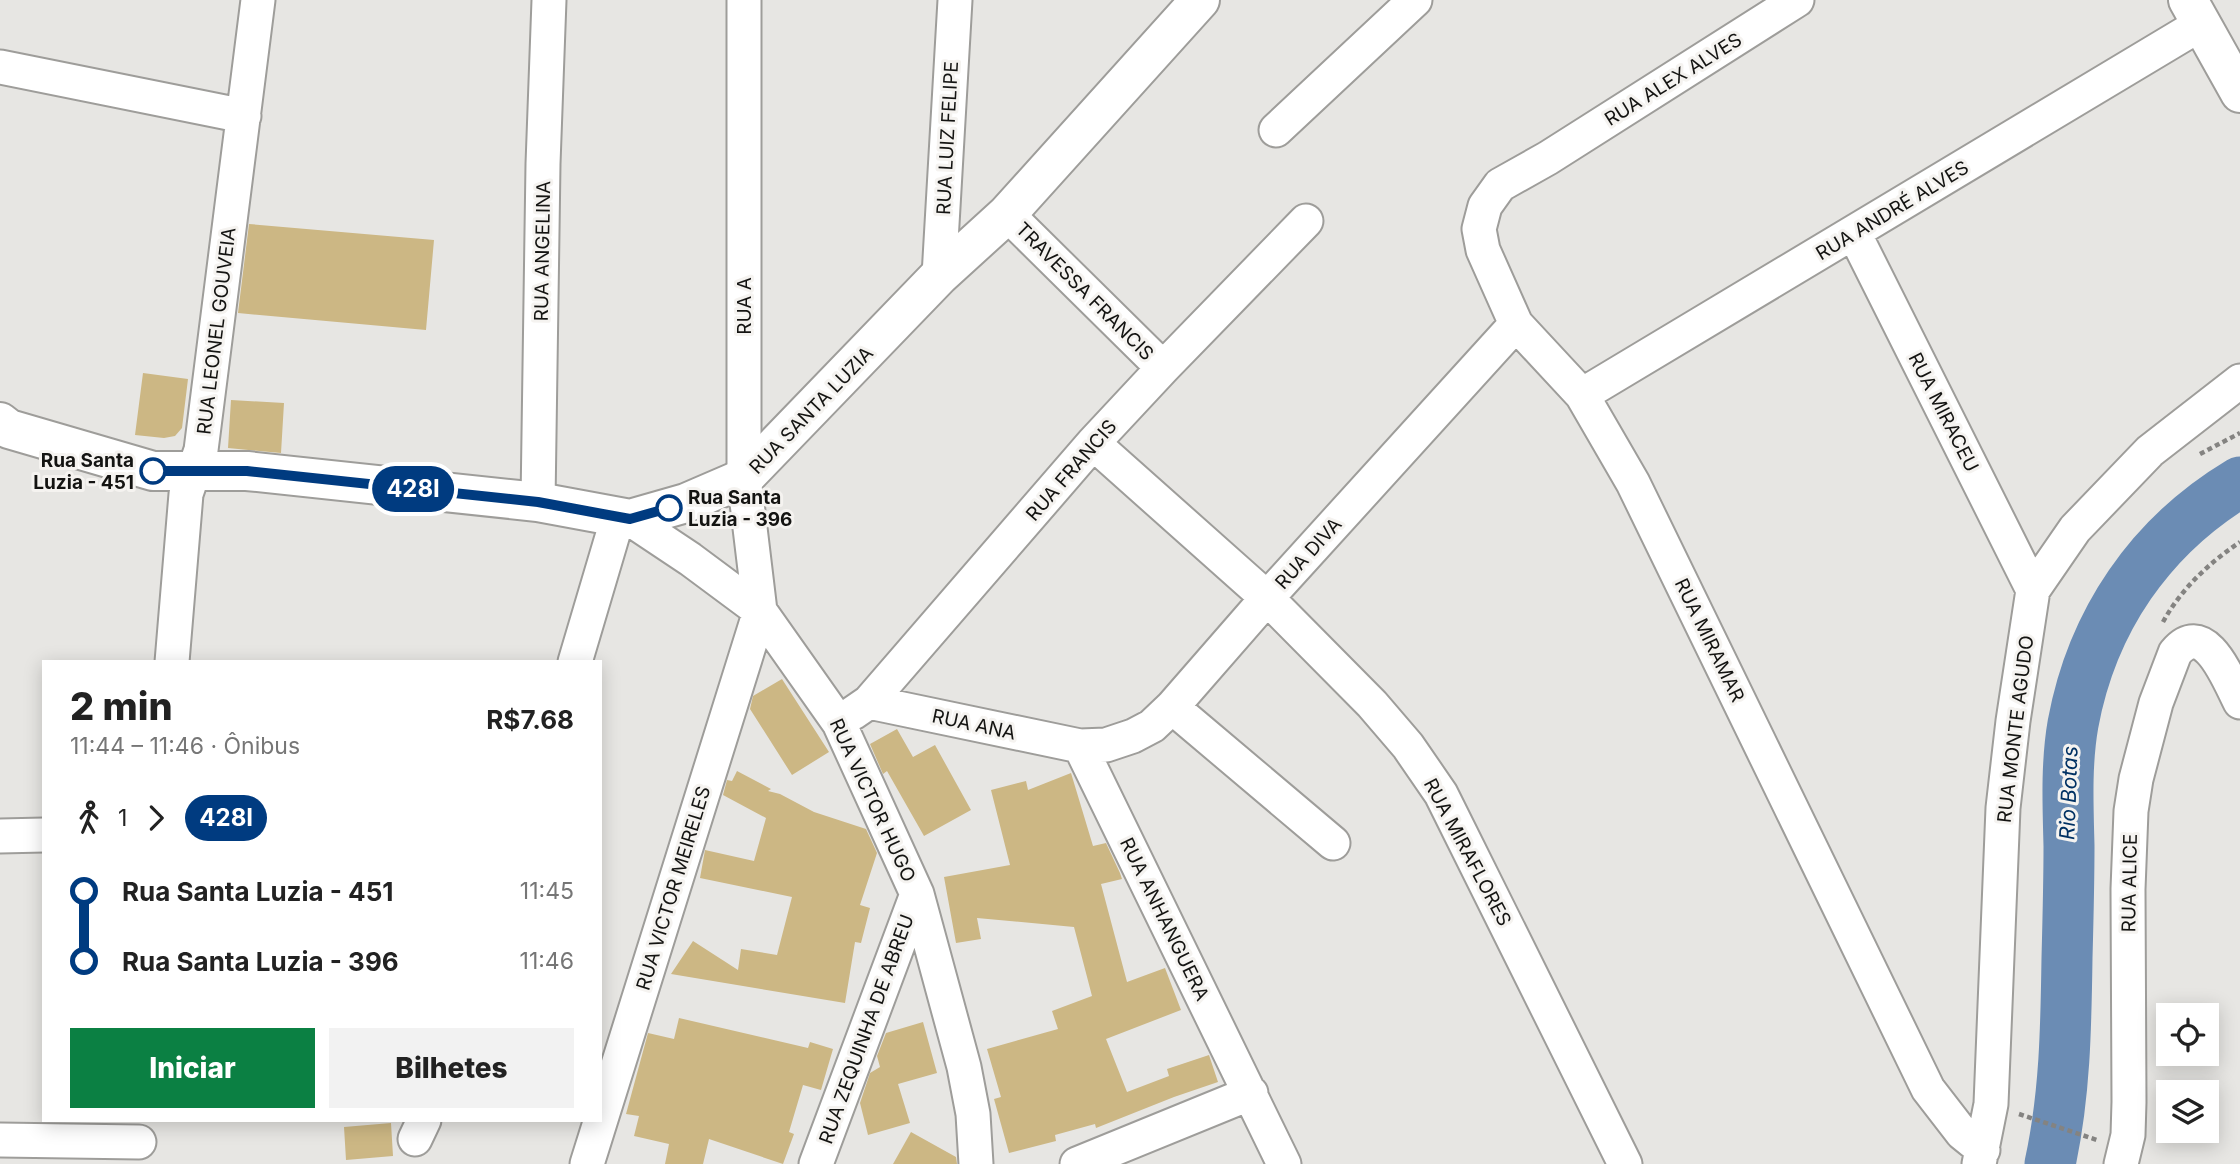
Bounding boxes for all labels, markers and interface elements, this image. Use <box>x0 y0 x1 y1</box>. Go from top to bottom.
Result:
street label: RUA ALEX ALVES <box>1600 28 1746 131</box>
street label: RUA LUIZ FELIPE <box>932 61 963 215</box>
street label: RUA ANDRÉ ALVES <box>1811 155 1973 265</box>
street label: RUA ANGELINA <box>530 180 555 322</box>
street label: TRAVESSA FRANCIS <box>1011 218 1158 365</box>
street label: RUA LEONEL GOUVEIA <box>192 226 241 436</box>
street label: RUA A <box>733 277 756 335</box>
street label: RUA SANTA LUZIA <box>745 342 878 479</box>
street label: RUA MIRACEU <box>1904 349 1984 476</box>
street label: RUA FRANCIS <box>1021 415 1122 526</box>
place label: Rua Santa Luzia - 451 <box>33 449 134 494</box>
marker: Rua Santa Luzia - 451 <box>140 458 166 484</box>
line badge: 428I <box>364 466 462 512</box>
text: 428I <box>386 474 440 503</box>
place label: Rua Santa Luzia - 396 <box>688 486 792 531</box>
marker: Rua Santa Luzia - 396 <box>656 495 682 521</box>
street label: RUA DIVA <box>1270 513 1346 594</box>
street label: RUA MIRAMAR <box>1670 575 1749 706</box>
street label: RUA MONTE AGUDO <box>1993 634 2038 824</box>
text: 2 min <box>70 683 173 729</box>
text: R$7.68 <box>486 704 574 735</box>
street label: RUA ANA <box>930 704 1018 745</box>
street label: RUA VICTOR HUGO <box>825 715 920 885</box>
text: 11:44 – 11:46 · Ônibus <box>70 732 300 760</box>
water label: Rio Botas <box>2054 746 2083 840</box>
street label: RUA MIRAFLORES <box>1419 775 1516 930</box>
street label: RUA VICTOR MEIRELES <box>631 783 715 993</box>
icon: walk <box>70 799 108 837</box>
icon: forward <box>137 799 175 837</box>
text: 428I <box>199 803 253 832</box>
text: 1 <box>118 804 127 832</box>
street label: RUA ALICE <box>2117 833 2142 933</box>
street label: RUA ANHANGUERA <box>1115 834 1214 1004</box>
text: Rua Santa Luzia - 451 <box>122 876 394 907</box>
text: 11:45 <box>520 877 574 905</box>
street label: RUA ZEQUINHA DE ABREU <box>814 911 919 1147</box>
text: Rua Santa Luzia - 396 <box>122 946 399 977</box>
text: 11:46 <box>520 947 574 975</box>
map controls <box>2156 1003 2219 1143</box>
button: locate <box>2156 1003 2219 1066</box>
button: Iniciar <box>70 1028 315 1108</box>
button: Bilhetes <box>329 1028 574 1108</box>
button: layers <box>2156 1080 2219 1143</box>

